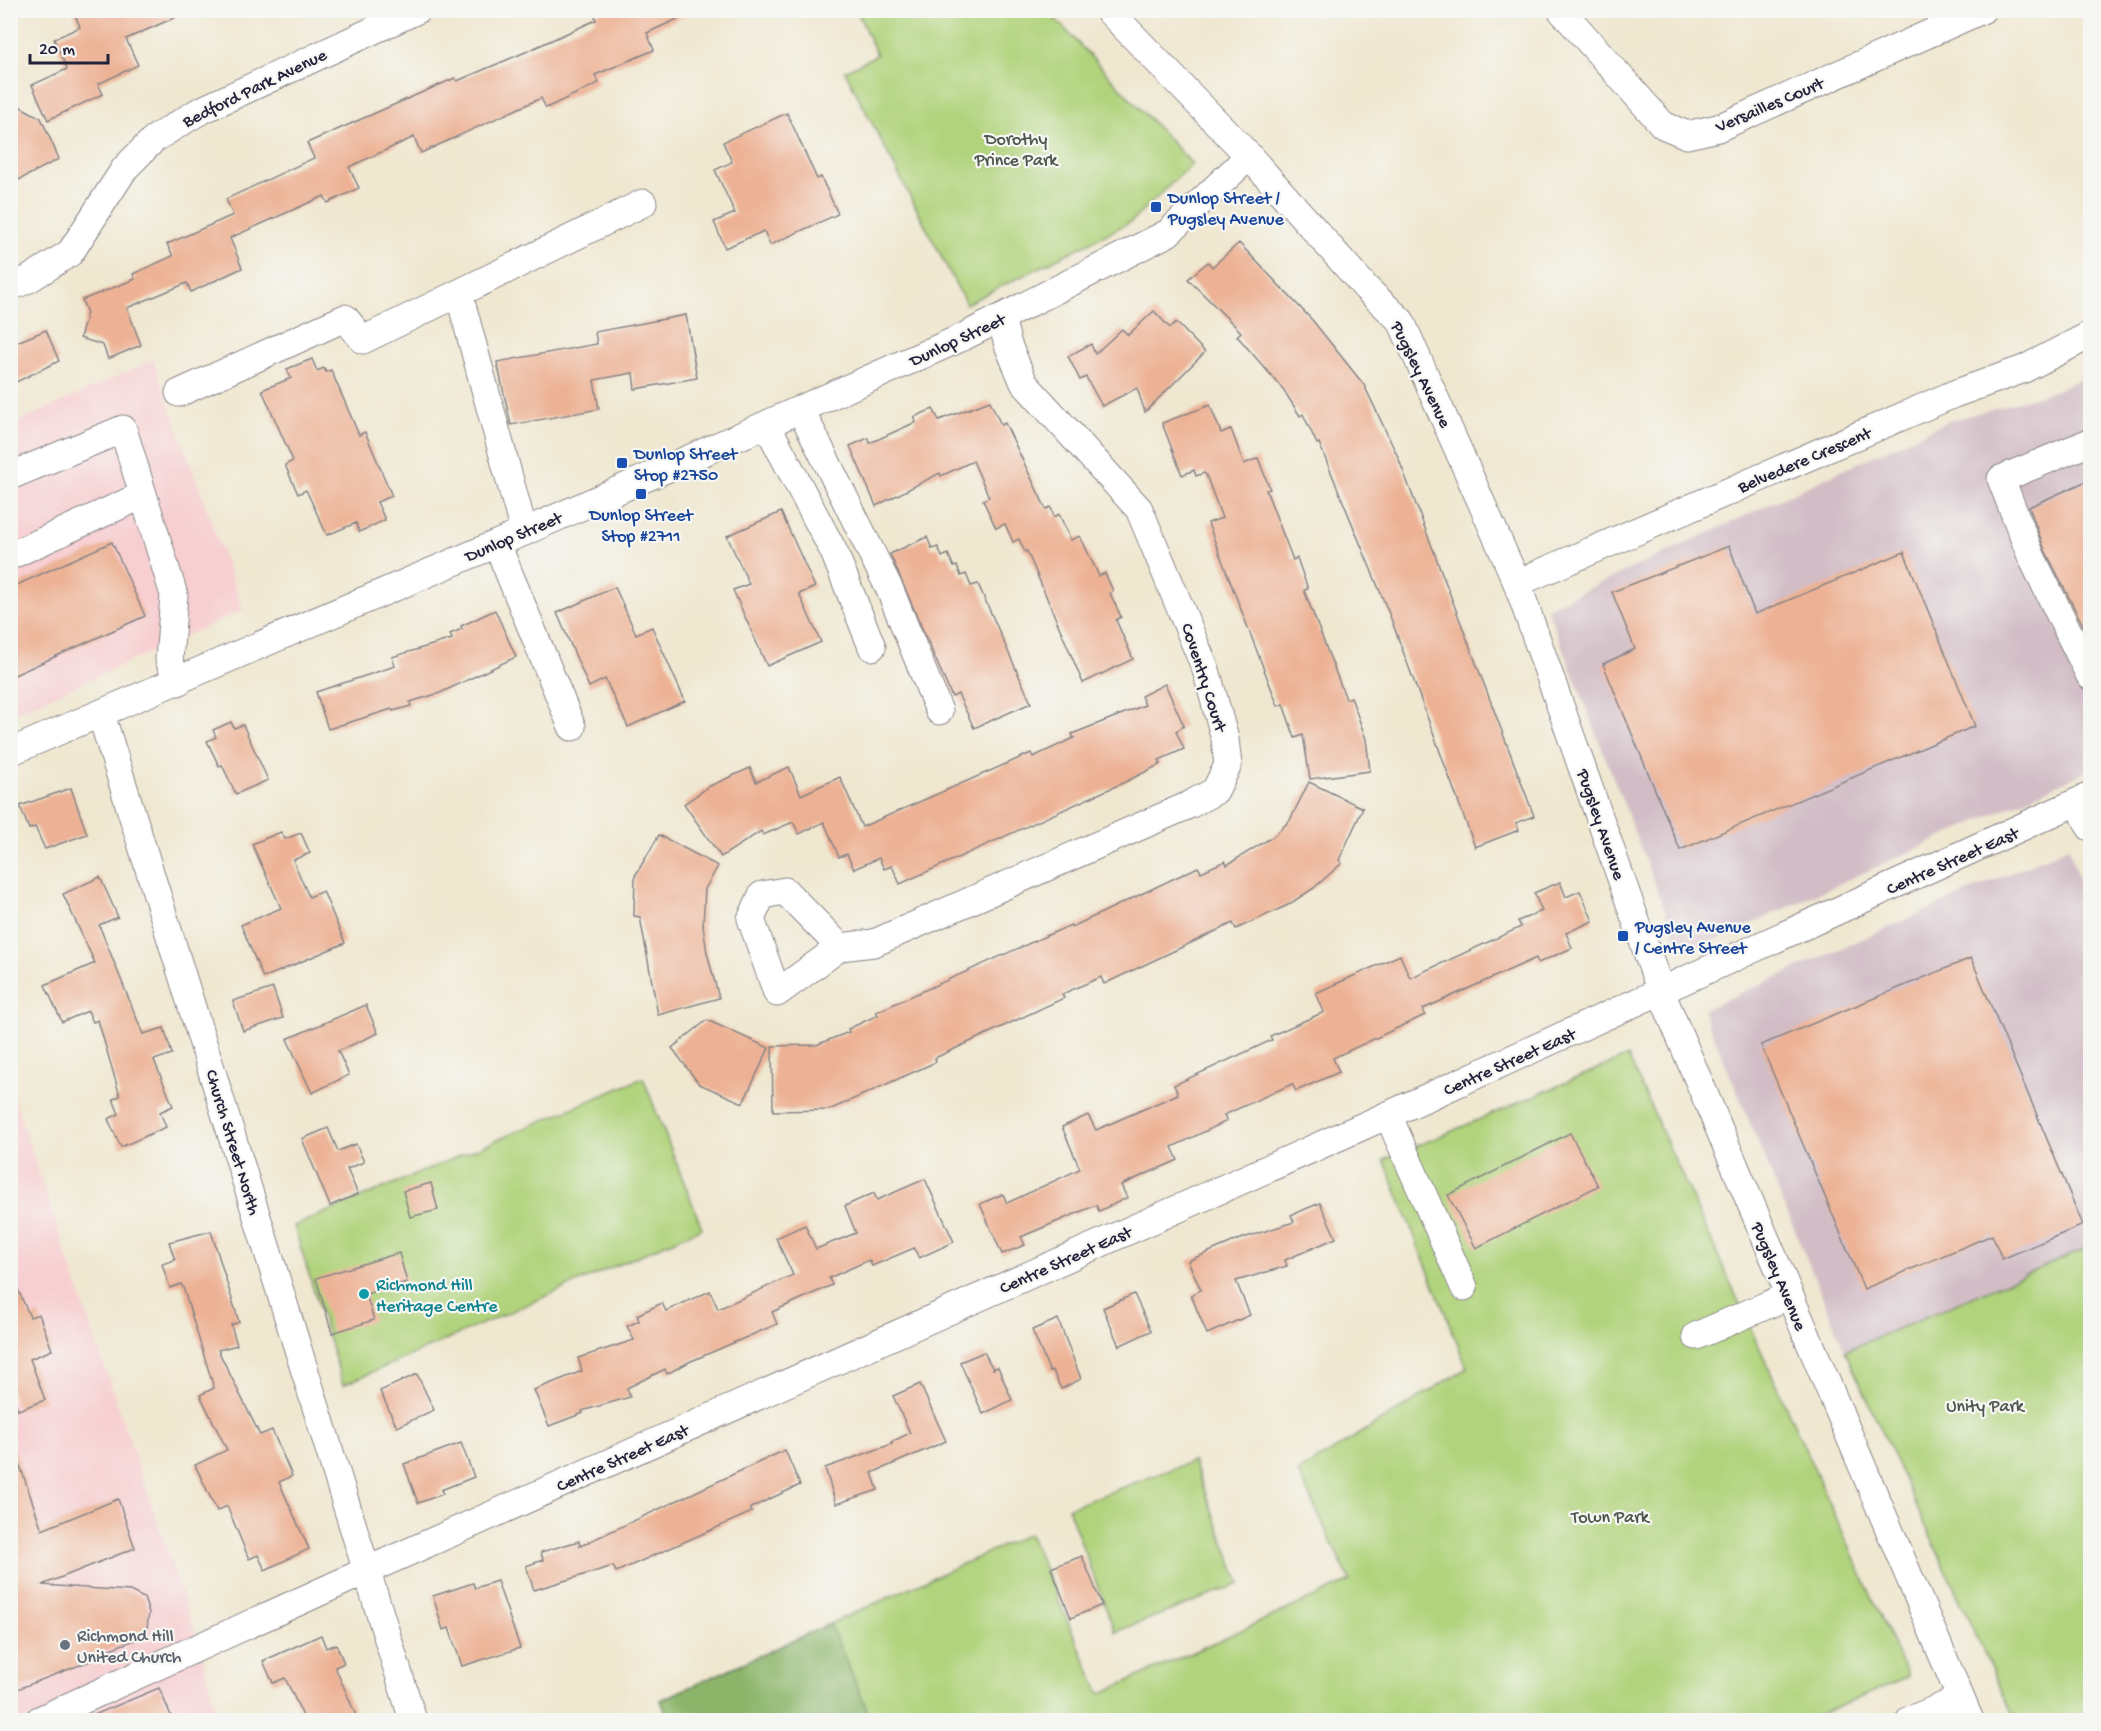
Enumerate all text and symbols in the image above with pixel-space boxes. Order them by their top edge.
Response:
scale bar [30,27,108,65]
text: 20 m [39,40,75,61]
street label: Bedford Park Avenue [179,45,331,134]
street label: Versailles Court [1712,73,1829,139]
park label: Dorothy Prince Park [974,130,1059,172]
place label: Dunlop Street / Pugsley Avenue [1167,189,1284,231]
marker: Dunlop Street / Pugsley Avenue [1149,200,1163,214]
street label: Dunlop Street [906,309,1011,373]
street label: Pugsley Avenue [1385,318,1455,432]
street label: Belvedere Crescent [1734,423,1876,499]
place label: Dunlop Street Stop #2750 [633,445,739,487]
marker: Dunlop Street Stop #2750 [615,456,629,470]
marker: Dunlop Street Stop #2711 [634,487,648,501]
place label: Dunlop Street Stop #2711 [588,506,694,548]
street label: Dunlop Street [461,508,567,569]
street label: Coventry Court [1175,621,1231,736]
street label: Pugsley Avenue [1571,766,1629,884]
street label: Centre Street East [1884,823,2024,901]
place label: Pugsley Avenue / Centre Street [1634,918,1751,960]
marker: Pugsley Avenue / Centre Street [1616,929,1630,943]
street label: Centre Street East [1441,1024,1581,1102]
street label: Church Street North [199,1067,264,1218]
street label: Pugsley Avenue [1745,1219,1810,1335]
street label: Centre Street East [997,1222,1137,1300]
place label: Richmond Hill Heritage Centre [376,1276,498,1318]
marker: Richmond Hill Heritage Centre [357,1287,371,1301]
park label: Unity Park [1946,1397,2026,1418]
street label: Centre Street East [554,1420,694,1498]
park label: Town Park [1570,1508,1651,1529]
place label: Richmond Hill United Church [77,1627,182,1669]
marker: Richmond Hill United Church [58,1638,72,1652]

